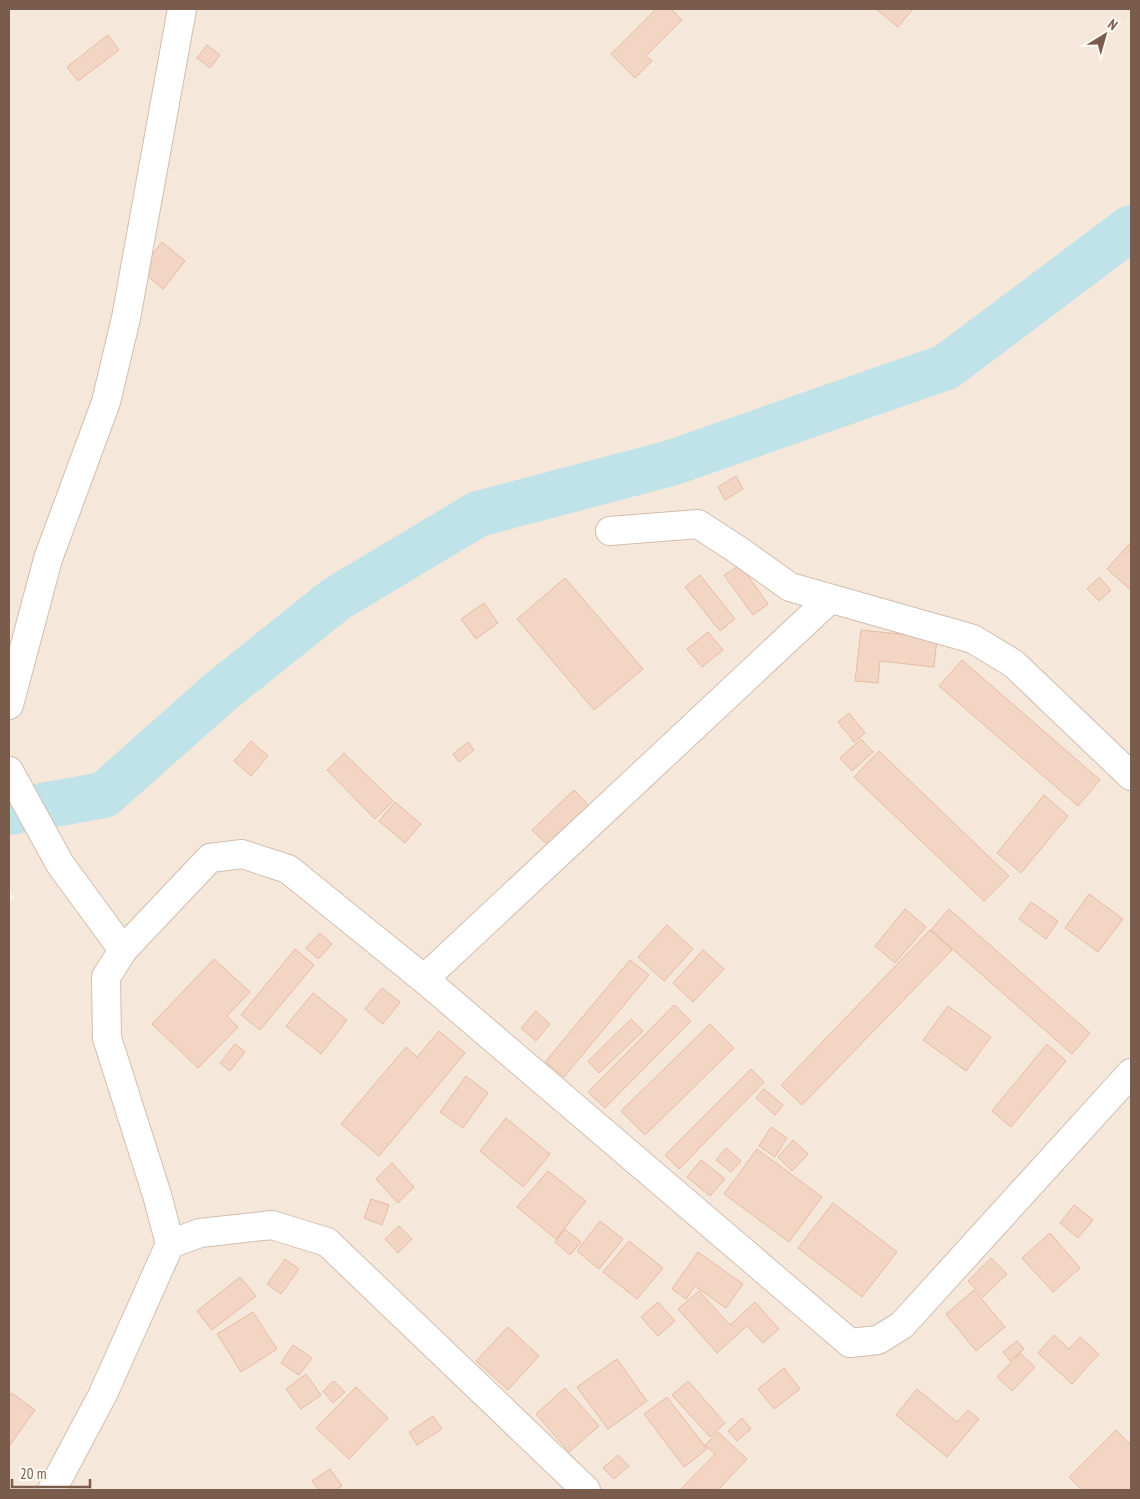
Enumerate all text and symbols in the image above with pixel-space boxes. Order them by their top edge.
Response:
north arrow [1080,10,1130,60]
text: N [1104,15,1121,34]
scale bar [12,1456,90,1488]
text: 20 m [20,1464,46,1483]

